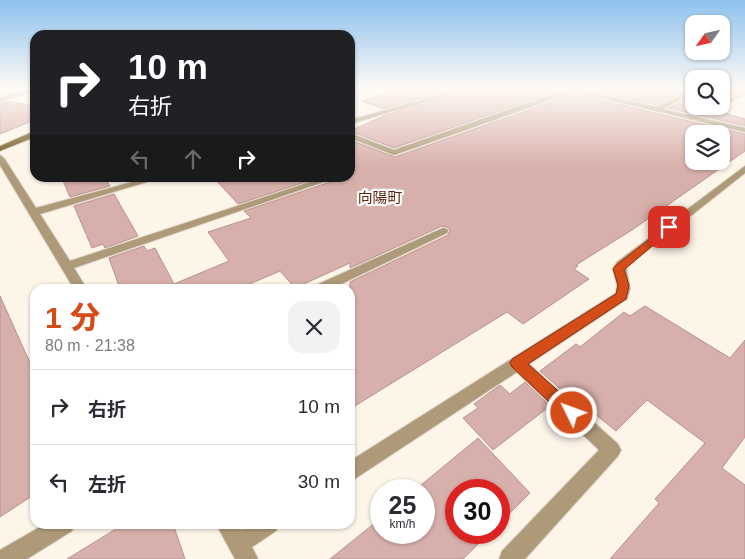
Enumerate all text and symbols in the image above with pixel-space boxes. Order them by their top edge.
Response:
north arrow [685,15,730,60]
map controls [685,15,730,170]
text: 10 m [128,47,208,86]
icon: right [45,50,110,115]
button: search [685,70,730,115]
text: 右折 [128,94,172,119]
button: layers [685,125,730,170]
icon: left [126,145,154,173]
icon: ahead [179,145,207,173]
icon: right [232,145,260,173]
district label: 向陽町 [357,189,403,206]
pin [648,206,690,248]
icon: arrive [655,213,683,241]
text: 1 分 [45,301,100,334]
button: close [288,301,340,353]
text: 80 m · 21:38 [45,337,135,354]
position arrow [545,386,597,438]
icon: right [45,393,73,421]
text: 10 m [298,396,340,417]
text: 右折 [88,399,126,420]
icon: left [45,468,73,496]
text: 30 m [298,471,340,492]
text: 左折 [88,474,126,495]
speed limit sign: 30 [445,479,510,544]
text: 25 [389,491,416,519]
text: km/h [389,517,416,531]

